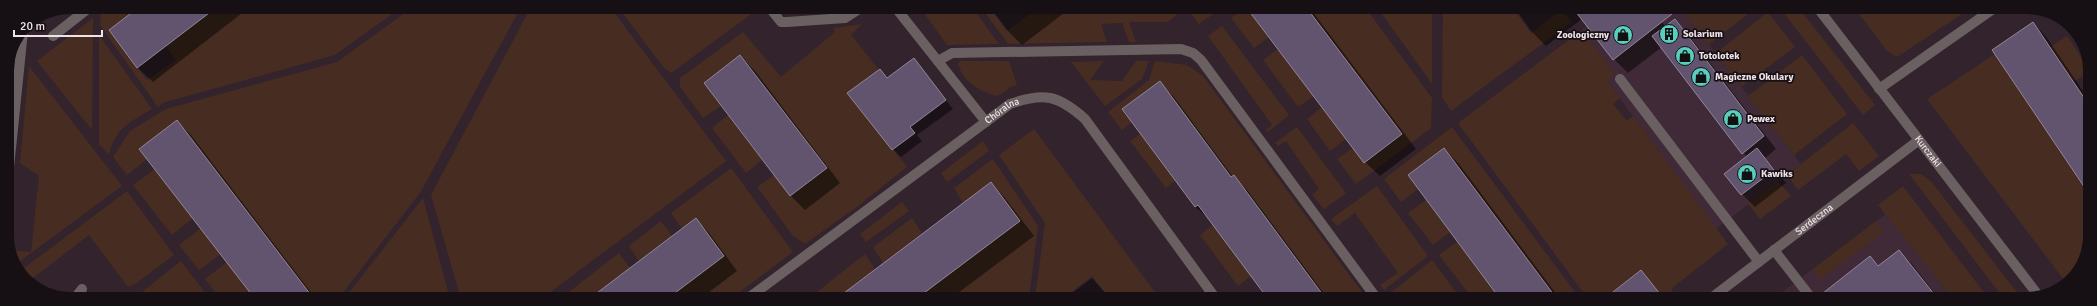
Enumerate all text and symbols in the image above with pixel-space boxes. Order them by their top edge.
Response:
scale bar [14,12,102,38]
text: 20 m [20,19,45,34]
building icon: Solarium [1658,23,1680,45]
shop icon: Zoologiczny [1612,24,1634,46]
place label: Solarium [1683,28,1723,40]
place label: Zoologiczny [1557,29,1609,41]
shop icon: Totolotek [1674,45,1696,67]
place label: Totolotek [1699,50,1740,62]
shop icon: Magiczne Okulary [1690,66,1712,88]
place label: Magiczne Okulary [1715,71,1793,83]
street label: Chóralna [982,95,1021,127]
shop icon: Pewex [1722,108,1744,130]
place label: Pewex [1747,113,1775,125]
street label: Kurczaki [1912,133,1944,170]
shop icon: Kawiks [1736,163,1758,185]
place label: Kawiks [1761,168,1793,180]
street label: Serdeczna [1793,202,1835,238]

